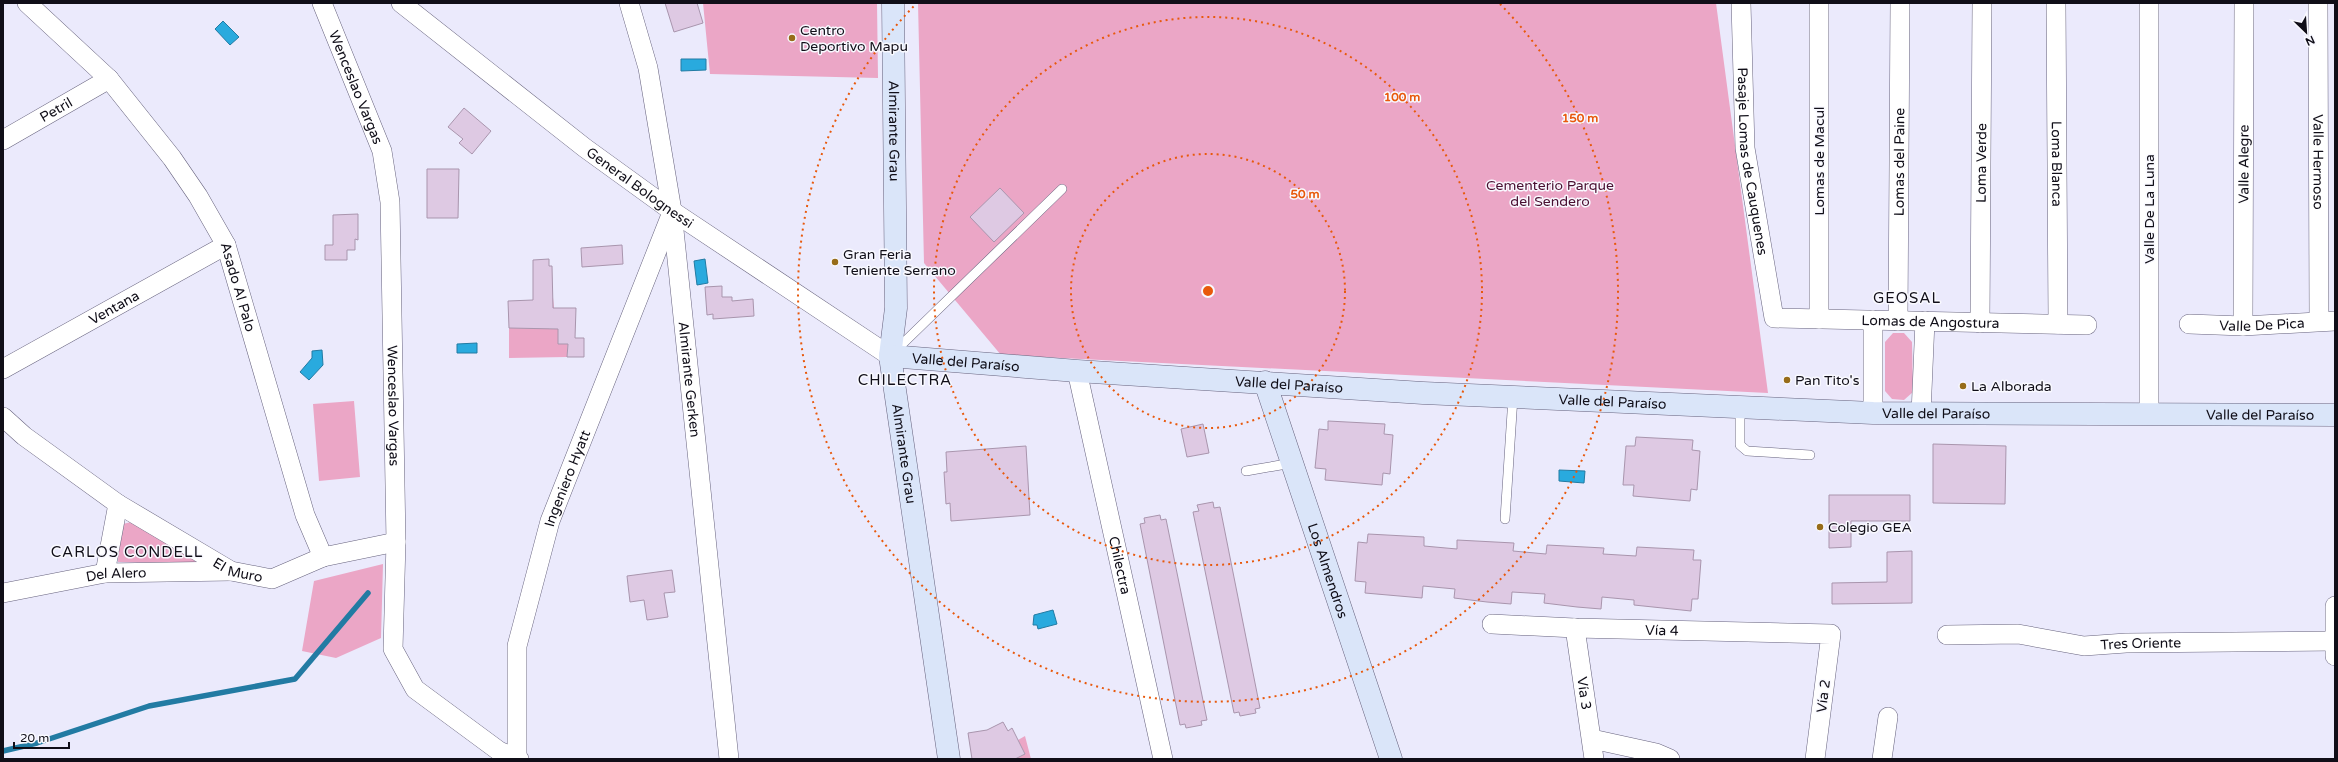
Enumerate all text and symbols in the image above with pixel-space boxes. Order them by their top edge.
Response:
north arrow [2286,12,2326,52]
place label: Centro Deportivo Mapu [800,22,908,55]
street label: Wenceslao Vargas [325,28,386,147]
marker: Centro Deportivo Mapu [787,33,797,43]
text: N [2303,33,2317,48]
street label: Pasaje Lomas de Cauquenes [1734,67,1771,257]
street label: Almirante Grau [885,80,903,182]
text: 100 m [1384,90,1420,104]
street label: Petril [37,94,75,126]
street label: Lomas de Macul [1811,107,1828,215]
street label: Lomas del Paine [1891,108,1908,216]
text: 150 m [1562,111,1598,125]
street label: Valle Hermoso [2309,114,2327,210]
street label: Loma Blanca [2048,121,2065,207]
street label: Loma Verde [1973,123,1990,203]
street label: Valle Alegre [2235,124,2253,204]
street label: General Bolognessi [583,144,697,232]
street label: Valle De La Luna [2141,154,2158,264]
park label: Cementerio Parque del Sendero [1486,177,1614,210]
text: 50 m [1290,187,1320,201]
street label: Asado Al Palo [217,240,259,334]
place label: Gran Feria Teniente Serrano [843,246,956,279]
marker: Gran Feria Teniente Serrano [830,257,840,267]
centre of rings [1201,284,1215,298]
street label: Ventana [86,287,142,328]
district label: GEOSAL [1873,289,1941,307]
street label: Lomas de Angostura [1861,312,2000,332]
street label: Valle De Pica [2219,315,2305,335]
street label: Almirante Gerken [675,321,704,438]
street label: Wenceslao Vargas [384,345,403,467]
street label: Valle del Paraíso [911,350,1020,375]
district label: CHILECTRA [858,371,952,389]
place label: Pan Tito's [1795,372,1860,389]
street label: Valle del Paraíso [1234,373,1343,397]
marker: Pan Tito's [1782,375,1792,385]
place label: La Alborada [1971,378,2052,395]
marker: La Alborada [1958,381,1968,391]
street label: Valle del Paraíso [1558,391,1667,413]
street label: Almirante Grau [888,402,920,505]
street label: Valle del Paraíso [1882,405,1990,423]
street label: Valle del Paraíso [2206,406,2314,424]
street label: Ingeniero Hyatt [541,427,594,529]
place label: Colegio GEA [1828,519,1912,536]
street label: Los Almendros [1304,521,1352,621]
marker: Colegio GEA [1815,522,1825,532]
street label: Chilectra [1105,535,1134,596]
district label: CARLOS CONDELL [51,543,203,561]
street label: El Muro [210,554,264,586]
street label: Del Alero [84,564,147,586]
street label: Vía 4 [1645,622,1679,639]
street label: Tres Oriente [2100,634,2181,654]
street label: Vía 3 [1573,676,1595,711]
street label: Vía 2 [1813,678,1834,714]
scale bar [14,724,69,750]
text: 20 m [20,731,49,745]

